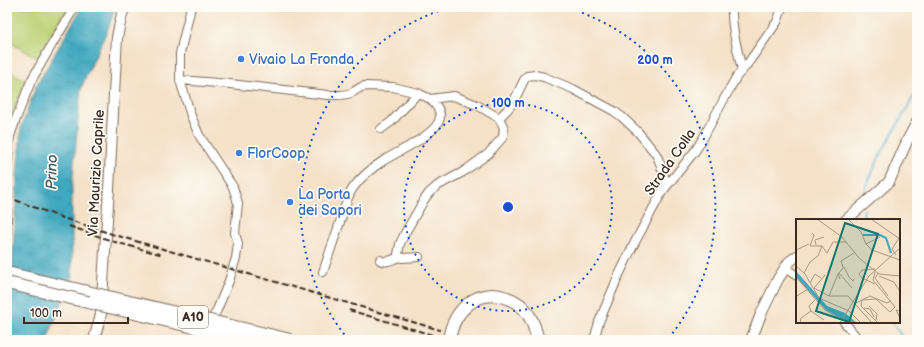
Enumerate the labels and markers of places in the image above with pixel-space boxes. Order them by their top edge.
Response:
place label: Vivaio La Fronda [249,51,354,68]
marker: Vivaio La Fronda [236,54,246,64]
place label: FlorCoop [247,145,305,162]
marker: FlorCoop [234,148,244,158]
place label: La Porta dei Sapori [298,186,362,219]
marker: La Porta dei Sapori [285,197,295,207]
centre of rings [501,200,515,214]

